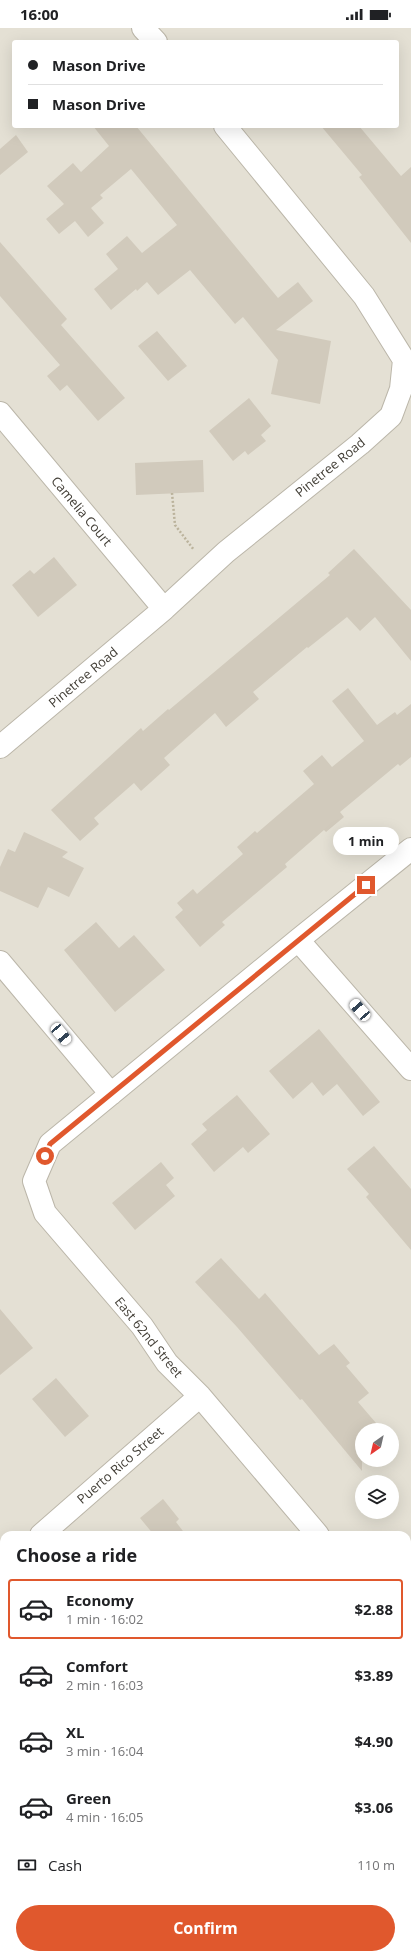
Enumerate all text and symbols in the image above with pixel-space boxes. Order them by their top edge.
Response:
text: 16:00 [20,4,59,24]
text: Mason Drive [52,55,146,75]
text: Mason Drive [52,94,146,114]
street label: Pinetree Road [291,433,369,501]
street label: Camelia Court [48,472,117,550]
street label: Pinetree Road [45,643,121,711]
callout: 1 min [333,827,399,855]
text: 1 min [348,832,384,850]
route end [357,876,375,894]
car [348,997,372,1023]
car [49,1021,73,1047]
route start [36,1147,54,1165]
street label: East 62nd Street [111,1293,187,1381]
street label: Puerto Rico Street [73,1422,167,1508]
north arrow [355,1423,399,1467]
map controls [355,1423,399,1519]
button: layers [355,1475,399,1519]
text: Choose a ride [16,1543,137,1567]
text: Economy [66,1590,134,1610]
icon: car [18,1591,54,1627]
text: $2.88 [354,1599,393,1619]
text: 1 min · 16:02 [66,1610,143,1628]
text: Comfort [66,1656,128,1676]
icon: car [18,1657,54,1693]
text: $3.89 [354,1665,393,1685]
text: 2 min · 16:03 [66,1676,143,1694]
text: XL [66,1722,84,1742]
icon: car [18,1723,54,1759]
text: $4.90 [354,1731,393,1751]
text: 3 min · 16:04 [66,1742,143,1760]
text: Green [66,1788,111,1808]
icon: car [18,1789,54,1825]
text: $3.06 [354,1797,393,1817]
text: 4 min · 16:05 [66,1808,143,1826]
icon: cash [16,1854,38,1876]
text: Cash [48,1855,82,1875]
text: 110 m [357,1856,395,1874]
button: Confirm [16,1905,395,1951]

